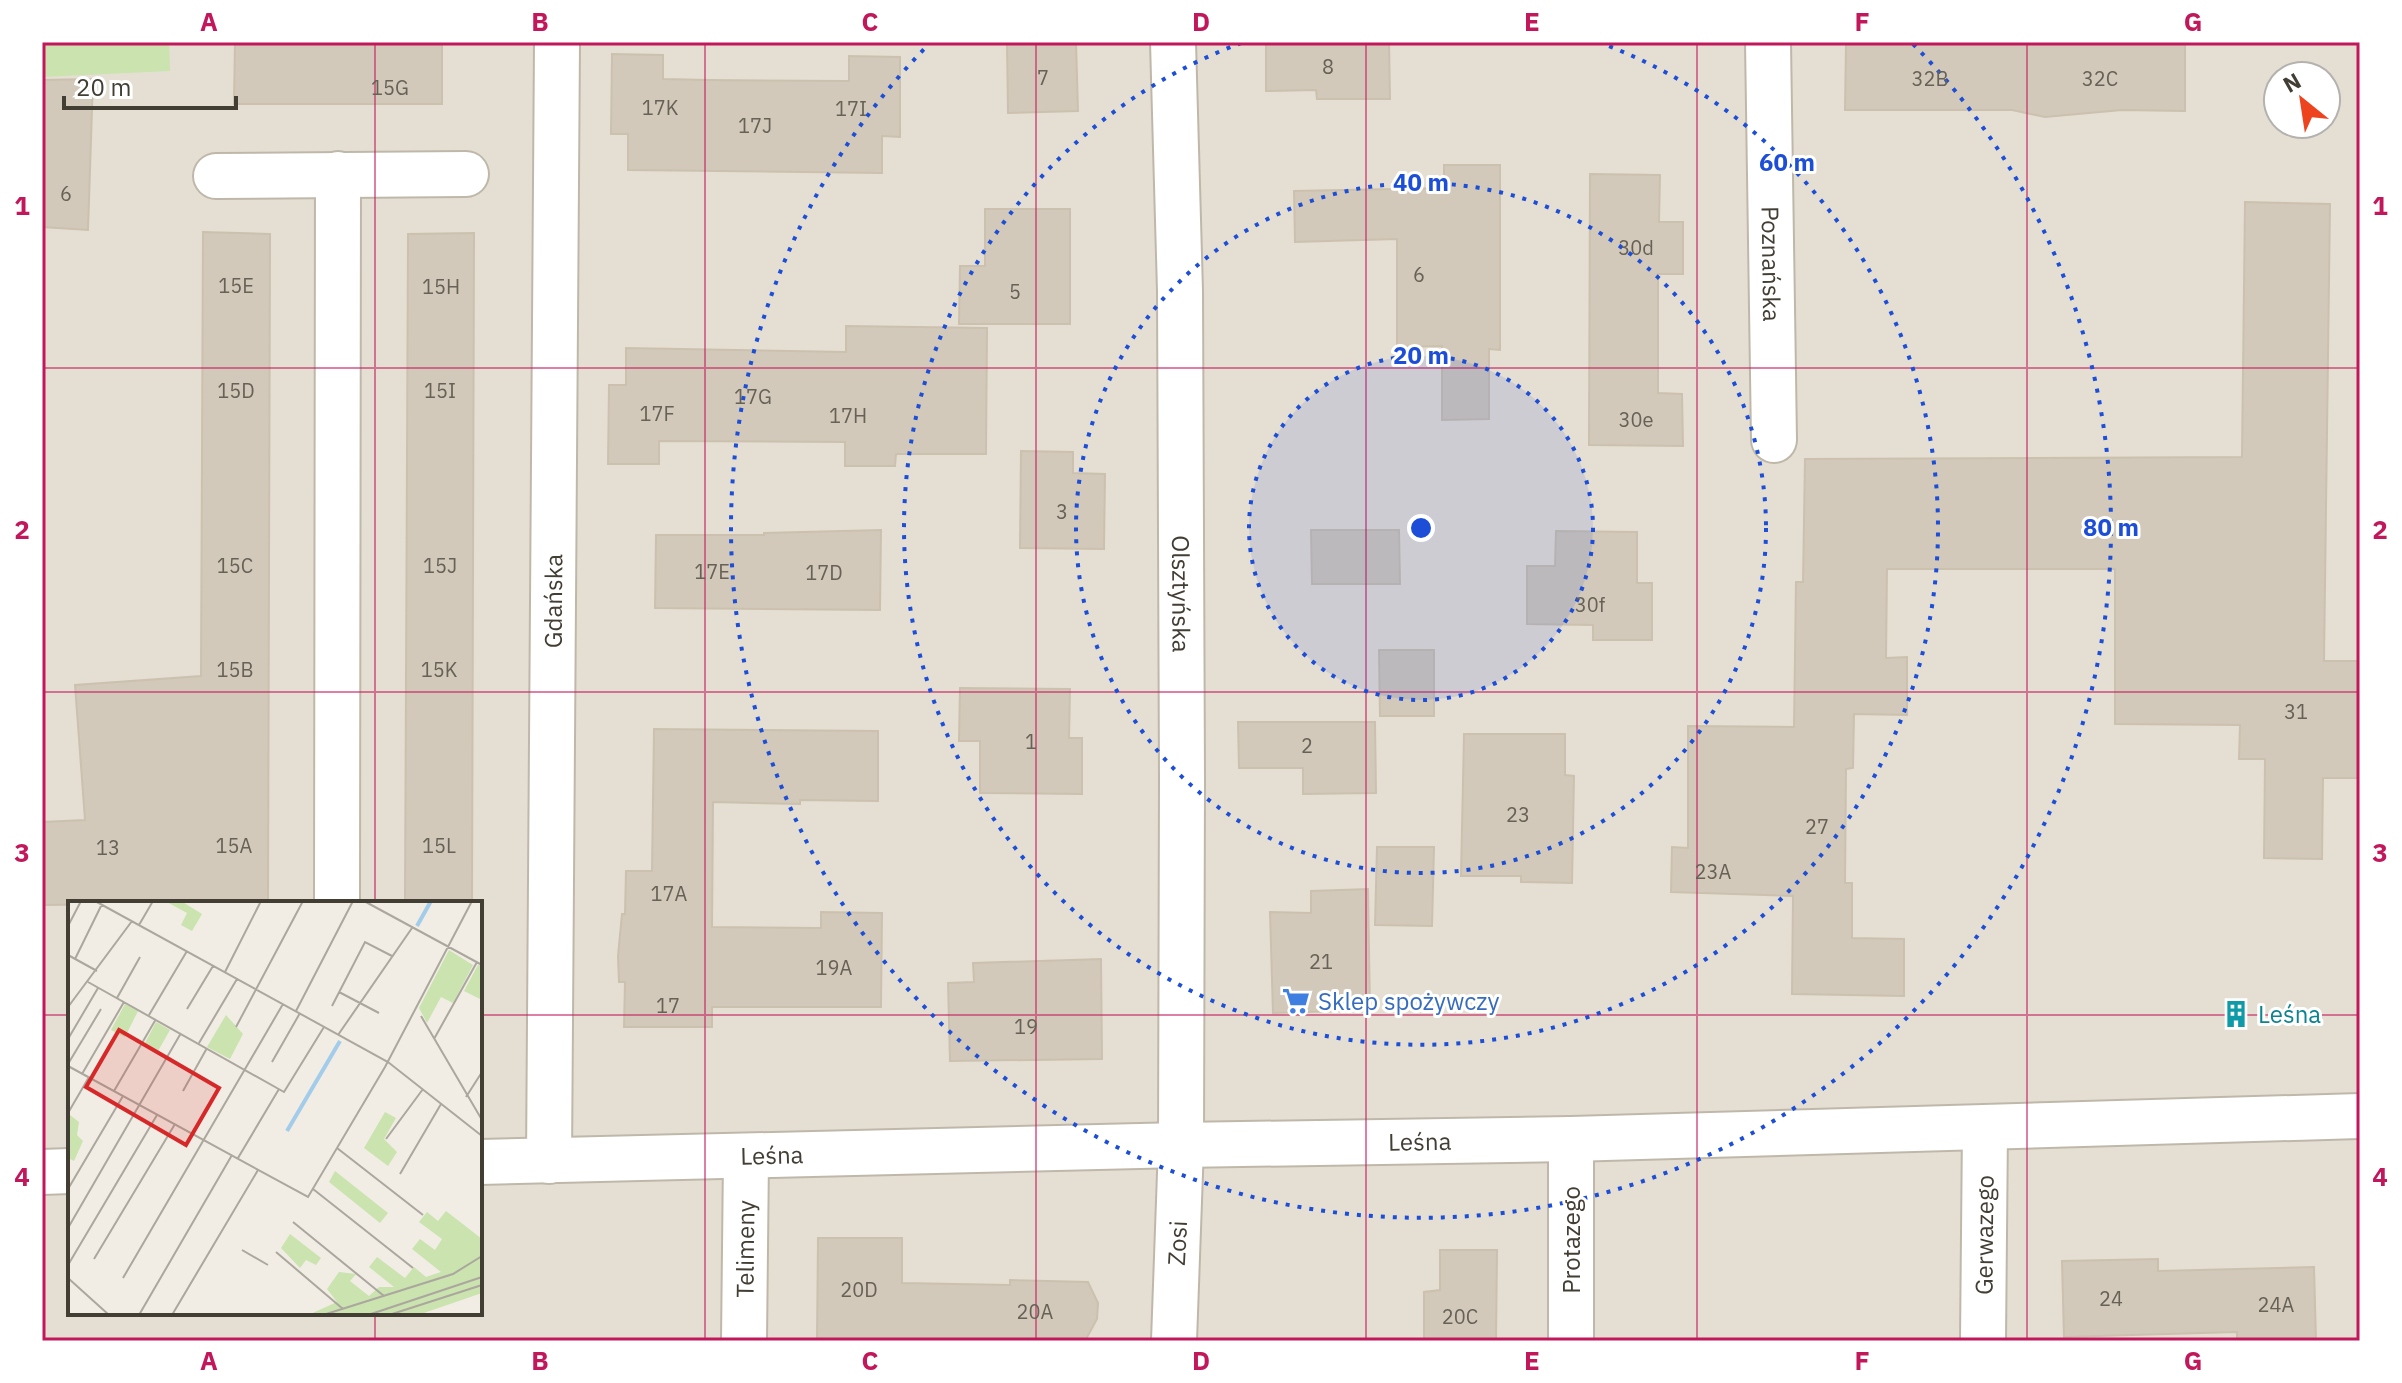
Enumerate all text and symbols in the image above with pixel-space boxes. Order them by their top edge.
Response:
text: A [200,4,218,38]
text: B [531,4,549,38]
text: C [862,4,879,38]
text: D [1192,4,1210,38]
text: E [1524,4,1540,38]
text: F [1854,4,1870,38]
text: G [2184,4,2202,38]
house number: 8 [1322,53,1334,80]
scale bar [64,60,236,110]
north arrow [2262,60,2342,140]
house number: 7 [1037,64,1049,91]
house number: 32B [1911,65,1949,92]
house number: 32C [2082,65,2118,92]
text: N [2278,66,2306,99]
text: 20 m [76,71,131,103]
house number: 15G [371,74,409,101]
house number: 17K [642,94,679,121]
house number: 17I [835,95,867,122]
house number: 17J [738,112,772,139]
text: 60 m [1759,146,1815,178]
text: 40 m [1393,166,1449,198]
house number: 6 [60,180,72,207]
text: 1 [14,188,30,222]
text: 1 [2372,188,2388,222]
street label: Poznańska [1754,206,1788,322]
house number: 30d [1618,234,1654,261]
house number: 6 [1413,261,1425,288]
house number: 15E [218,272,254,299]
house number: 15H [422,273,460,300]
house number: 5 [1009,278,1021,305]
text: 20 m [1393,339,1449,371]
house number: 15D [217,377,255,404]
house number: 15I [424,377,456,404]
house number: 17G [734,383,772,410]
house number: 17F [639,400,675,427]
house number: 17H [829,402,867,429]
house number: 30e [1619,406,1654,433]
house number: 3 [1056,498,1068,525]
text: 80 m [2083,511,2139,543]
text: 2 [14,512,30,546]
text: 2 [2372,512,2388,546]
centre of rings [1407,514,1435,542]
street label: Olsztyńska [1165,535,1197,653]
house number: 15C [217,552,253,579]
house number: 15J [423,552,457,579]
street label: Gdańska [537,554,569,648]
house number: 17E [694,558,730,585]
house number: 17D [805,559,843,586]
house number: 30f [1575,591,1606,618]
house number: 15B [216,656,254,683]
house number: 15K [421,656,458,683]
house number: 31 [2284,698,2308,725]
house number: 1 [1025,728,1037,755]
house number: 2 [1301,732,1313,759]
house number: 23 [1506,801,1530,828]
house number: 27 [1805,813,1829,840]
house number: 15A [216,832,253,859]
house number: 15L [422,832,456,859]
house number: 13 [96,834,120,861]
text: 3 [14,835,30,869]
text: 3 [2372,835,2388,869]
house number: 23A [1695,858,1732,885]
house number: 17A [651,880,688,907]
inset map [68,901,482,1315]
house number: 21 [1309,948,1333,975]
house number: 19A [816,954,853,981]
place label: Sklep spożywczy [1318,985,1499,1017]
supermarket icon: Sklep spożywczy [1281,986,1311,1016]
house number: 17 [656,992,680,1019]
place label: Leśna [2258,998,2321,1030]
building icon: Leśna [2221,999,2251,1029]
house number: 19 [1014,1013,1038,1040]
street label: Leśna [1388,1125,1452,1158]
street label: Leśna [740,1138,804,1172]
text: 4 [14,1159,30,1193]
text: 4 [2372,1159,2388,1193]
street label: Gerwazego [1967,1175,2001,1295]
street label: Protazego [1555,1186,1587,1294]
street label: Telimeny [728,1200,762,1298]
street label: Zosi [1160,1220,1194,1266]
house number: 20D [840,1276,878,1303]
house number: 24 [2099,1285,2123,1312]
house number: 24A [2258,1291,2295,1318]
house number: 20A [1017,1298,1054,1325]
house number: 20C [1442,1303,1478,1330]
text: A [200,1343,218,1377]
text: B [531,1343,549,1377]
text: C [862,1343,879,1377]
text: D [1192,1343,1210,1377]
text: E [1524,1343,1540,1377]
text: F [1854,1343,1870,1377]
text: G [2184,1343,2202,1377]

